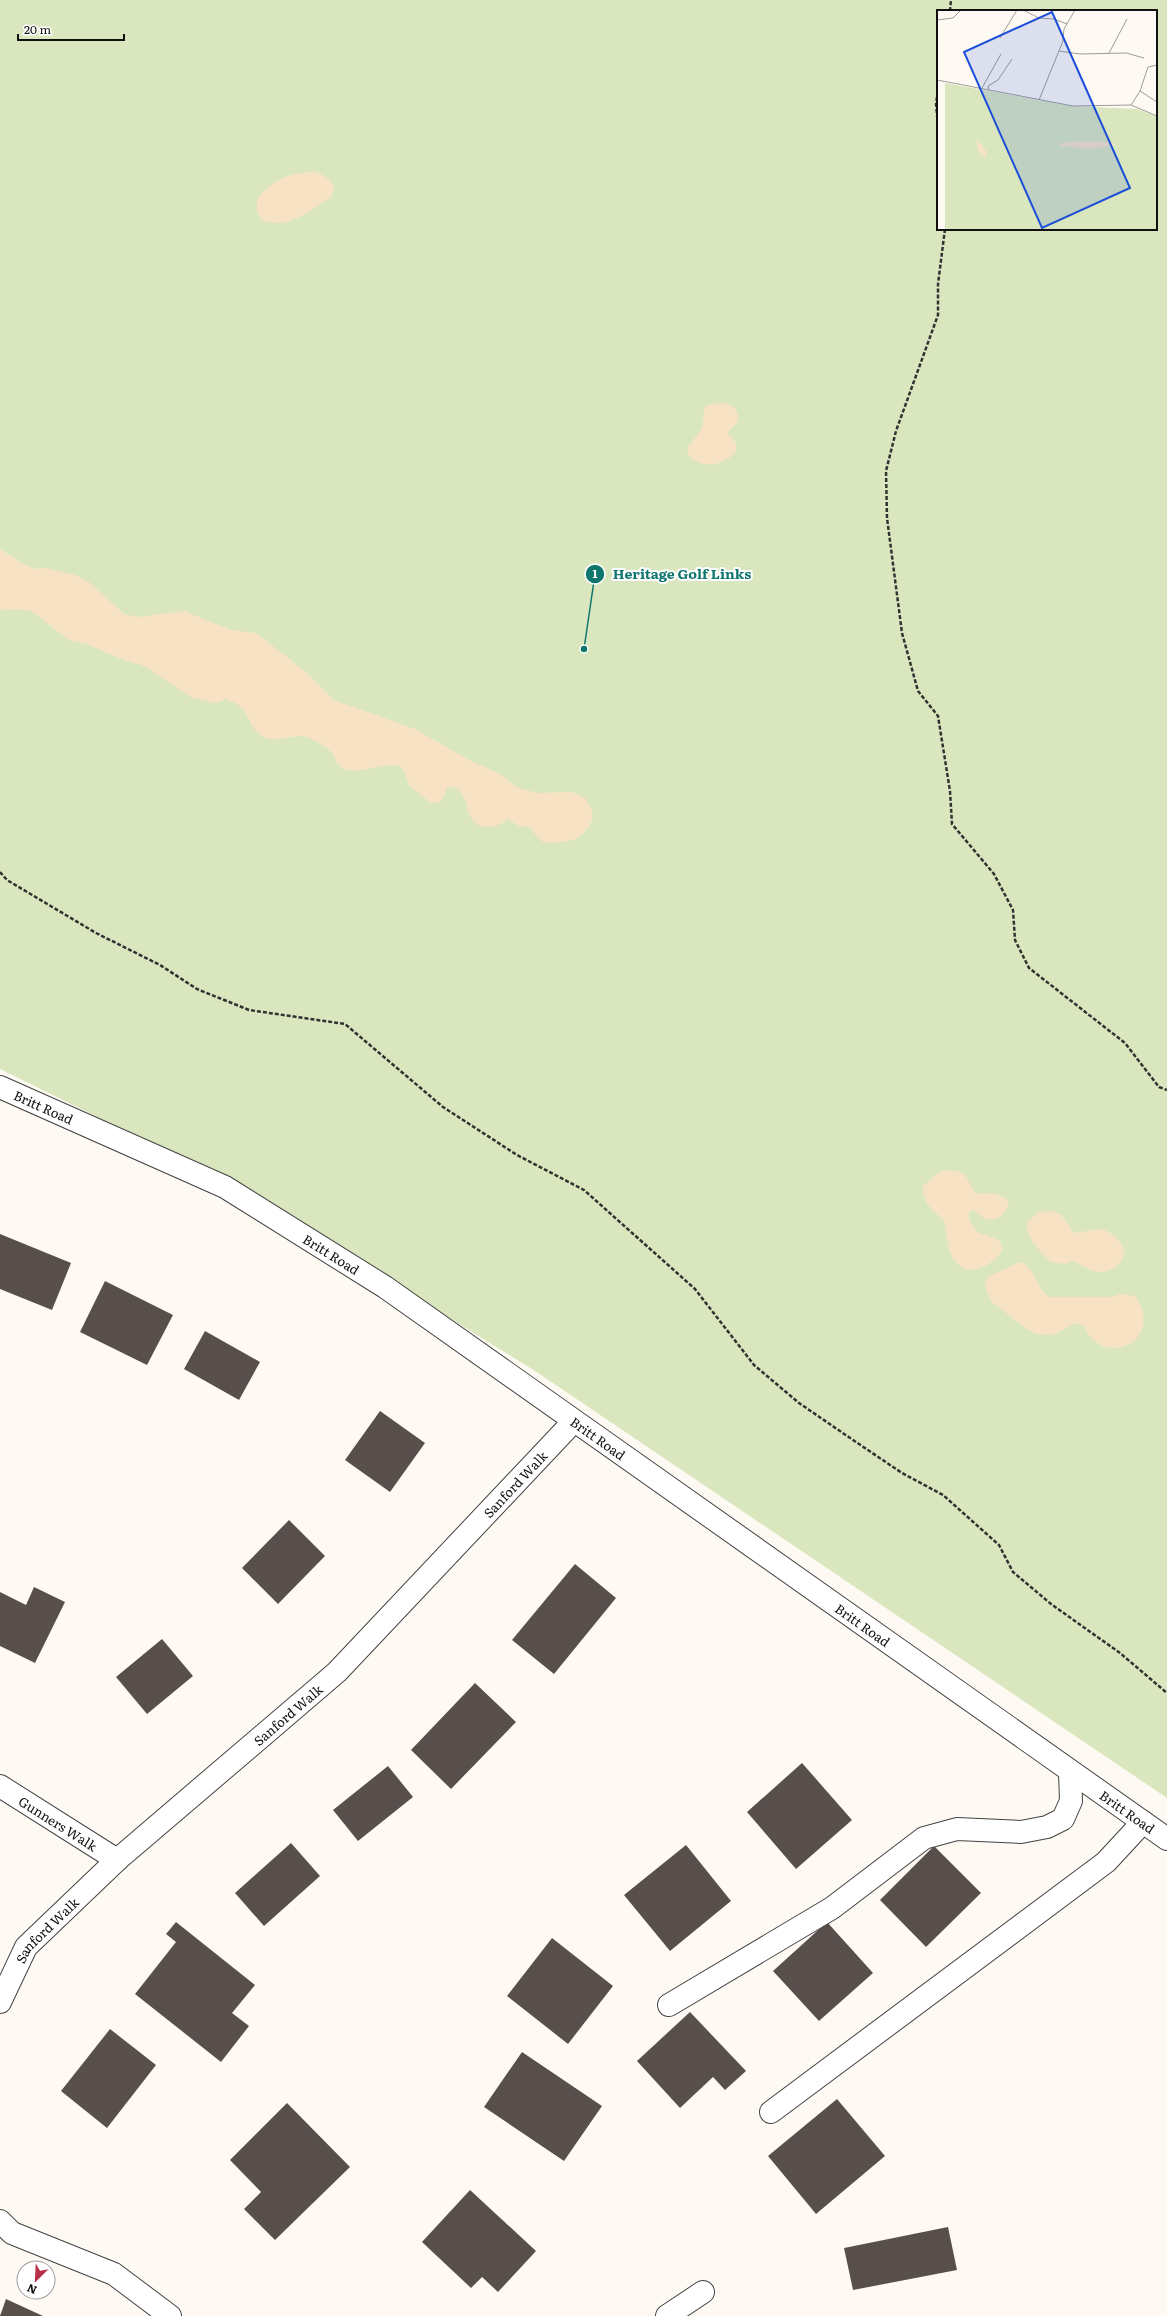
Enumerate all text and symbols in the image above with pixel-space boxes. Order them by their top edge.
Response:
inset map [937,10,1157,230]
scale bar [18,16,124,42]
text: 20 m [24,20,51,38]
callout: Heritage Golf Links [585,561,760,587]
text: Heritage Golf Links [613,563,751,583]
text: 1 [593,564,598,582]
street label: Britt Road [11,1085,77,1128]
street label: Britt Road [300,1229,364,1279]
street label: Britt Road [567,1412,630,1464]
street label: Sanford Walk [478,1445,552,1521]
street label: Britt Road [832,1598,894,1650]
street label: Sanford Walk [249,1679,327,1749]
street label: Britt Road [1096,1785,1159,1837]
street label: Gunners Walk [15,1791,102,1855]
street label: Sanford Walk [10,1892,83,1966]
north arrow [16,2260,56,2300]
text: N [24,2281,39,2299]

